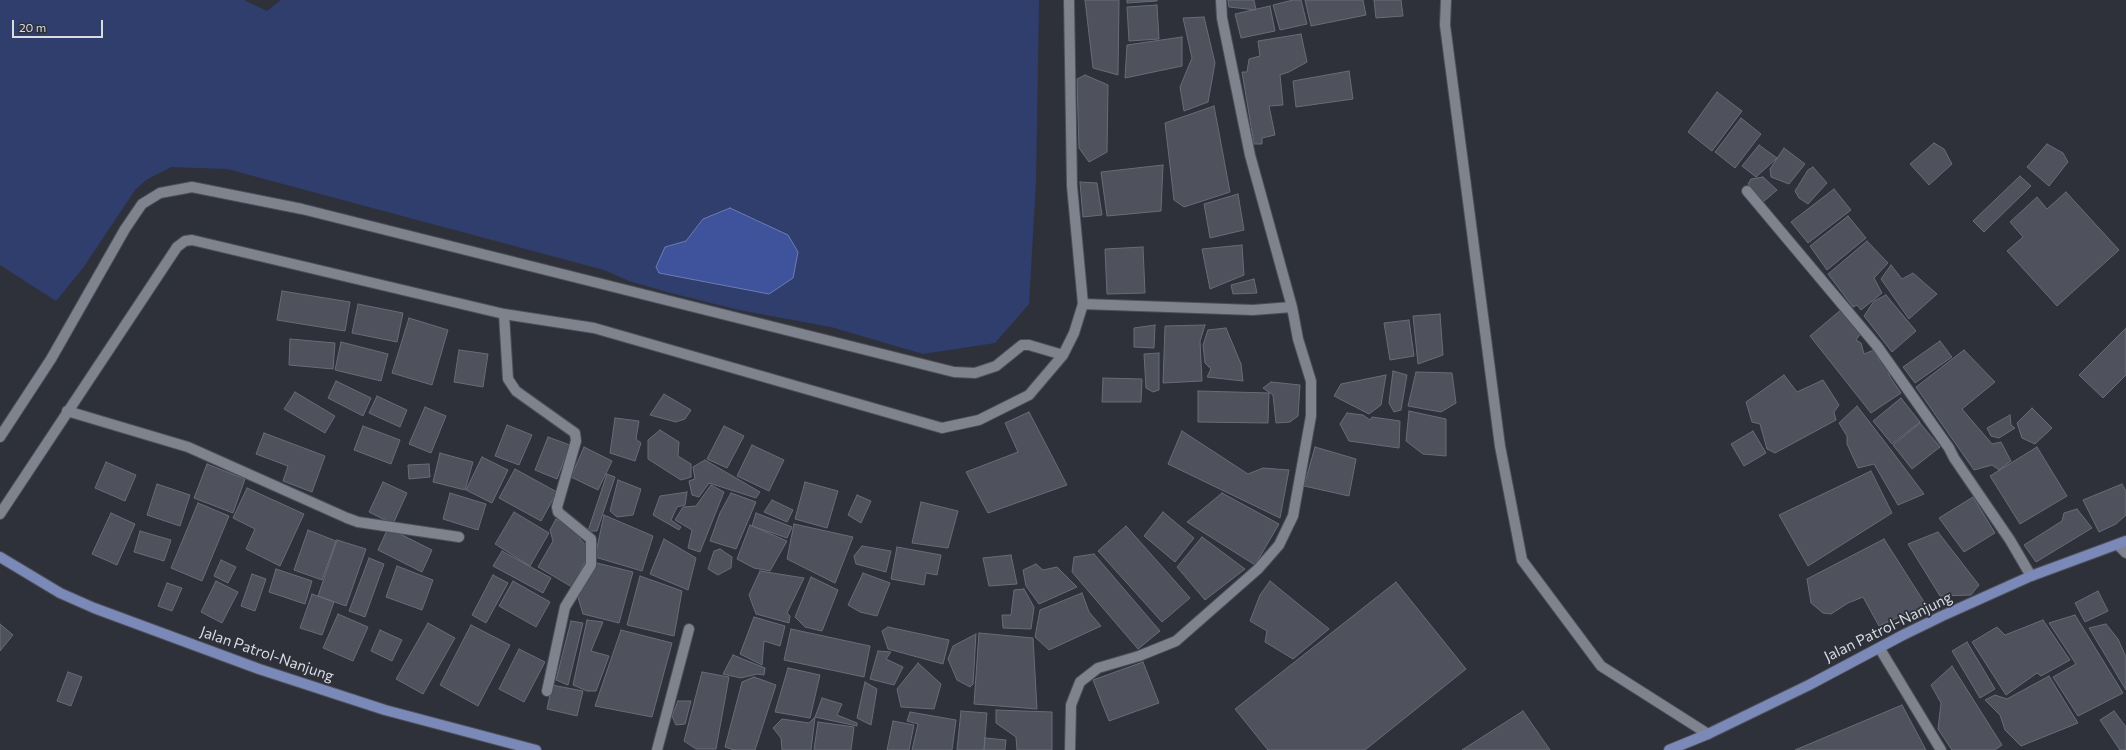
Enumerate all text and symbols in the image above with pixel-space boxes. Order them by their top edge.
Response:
scale bar [14,12,105,38]
text: 20 m [19,20,46,34]
street label: Jalan Patrol-Nanjung [1821,588,1955,666]
street label: Jalan Patrol-Nanjung [198,623,336,685]

